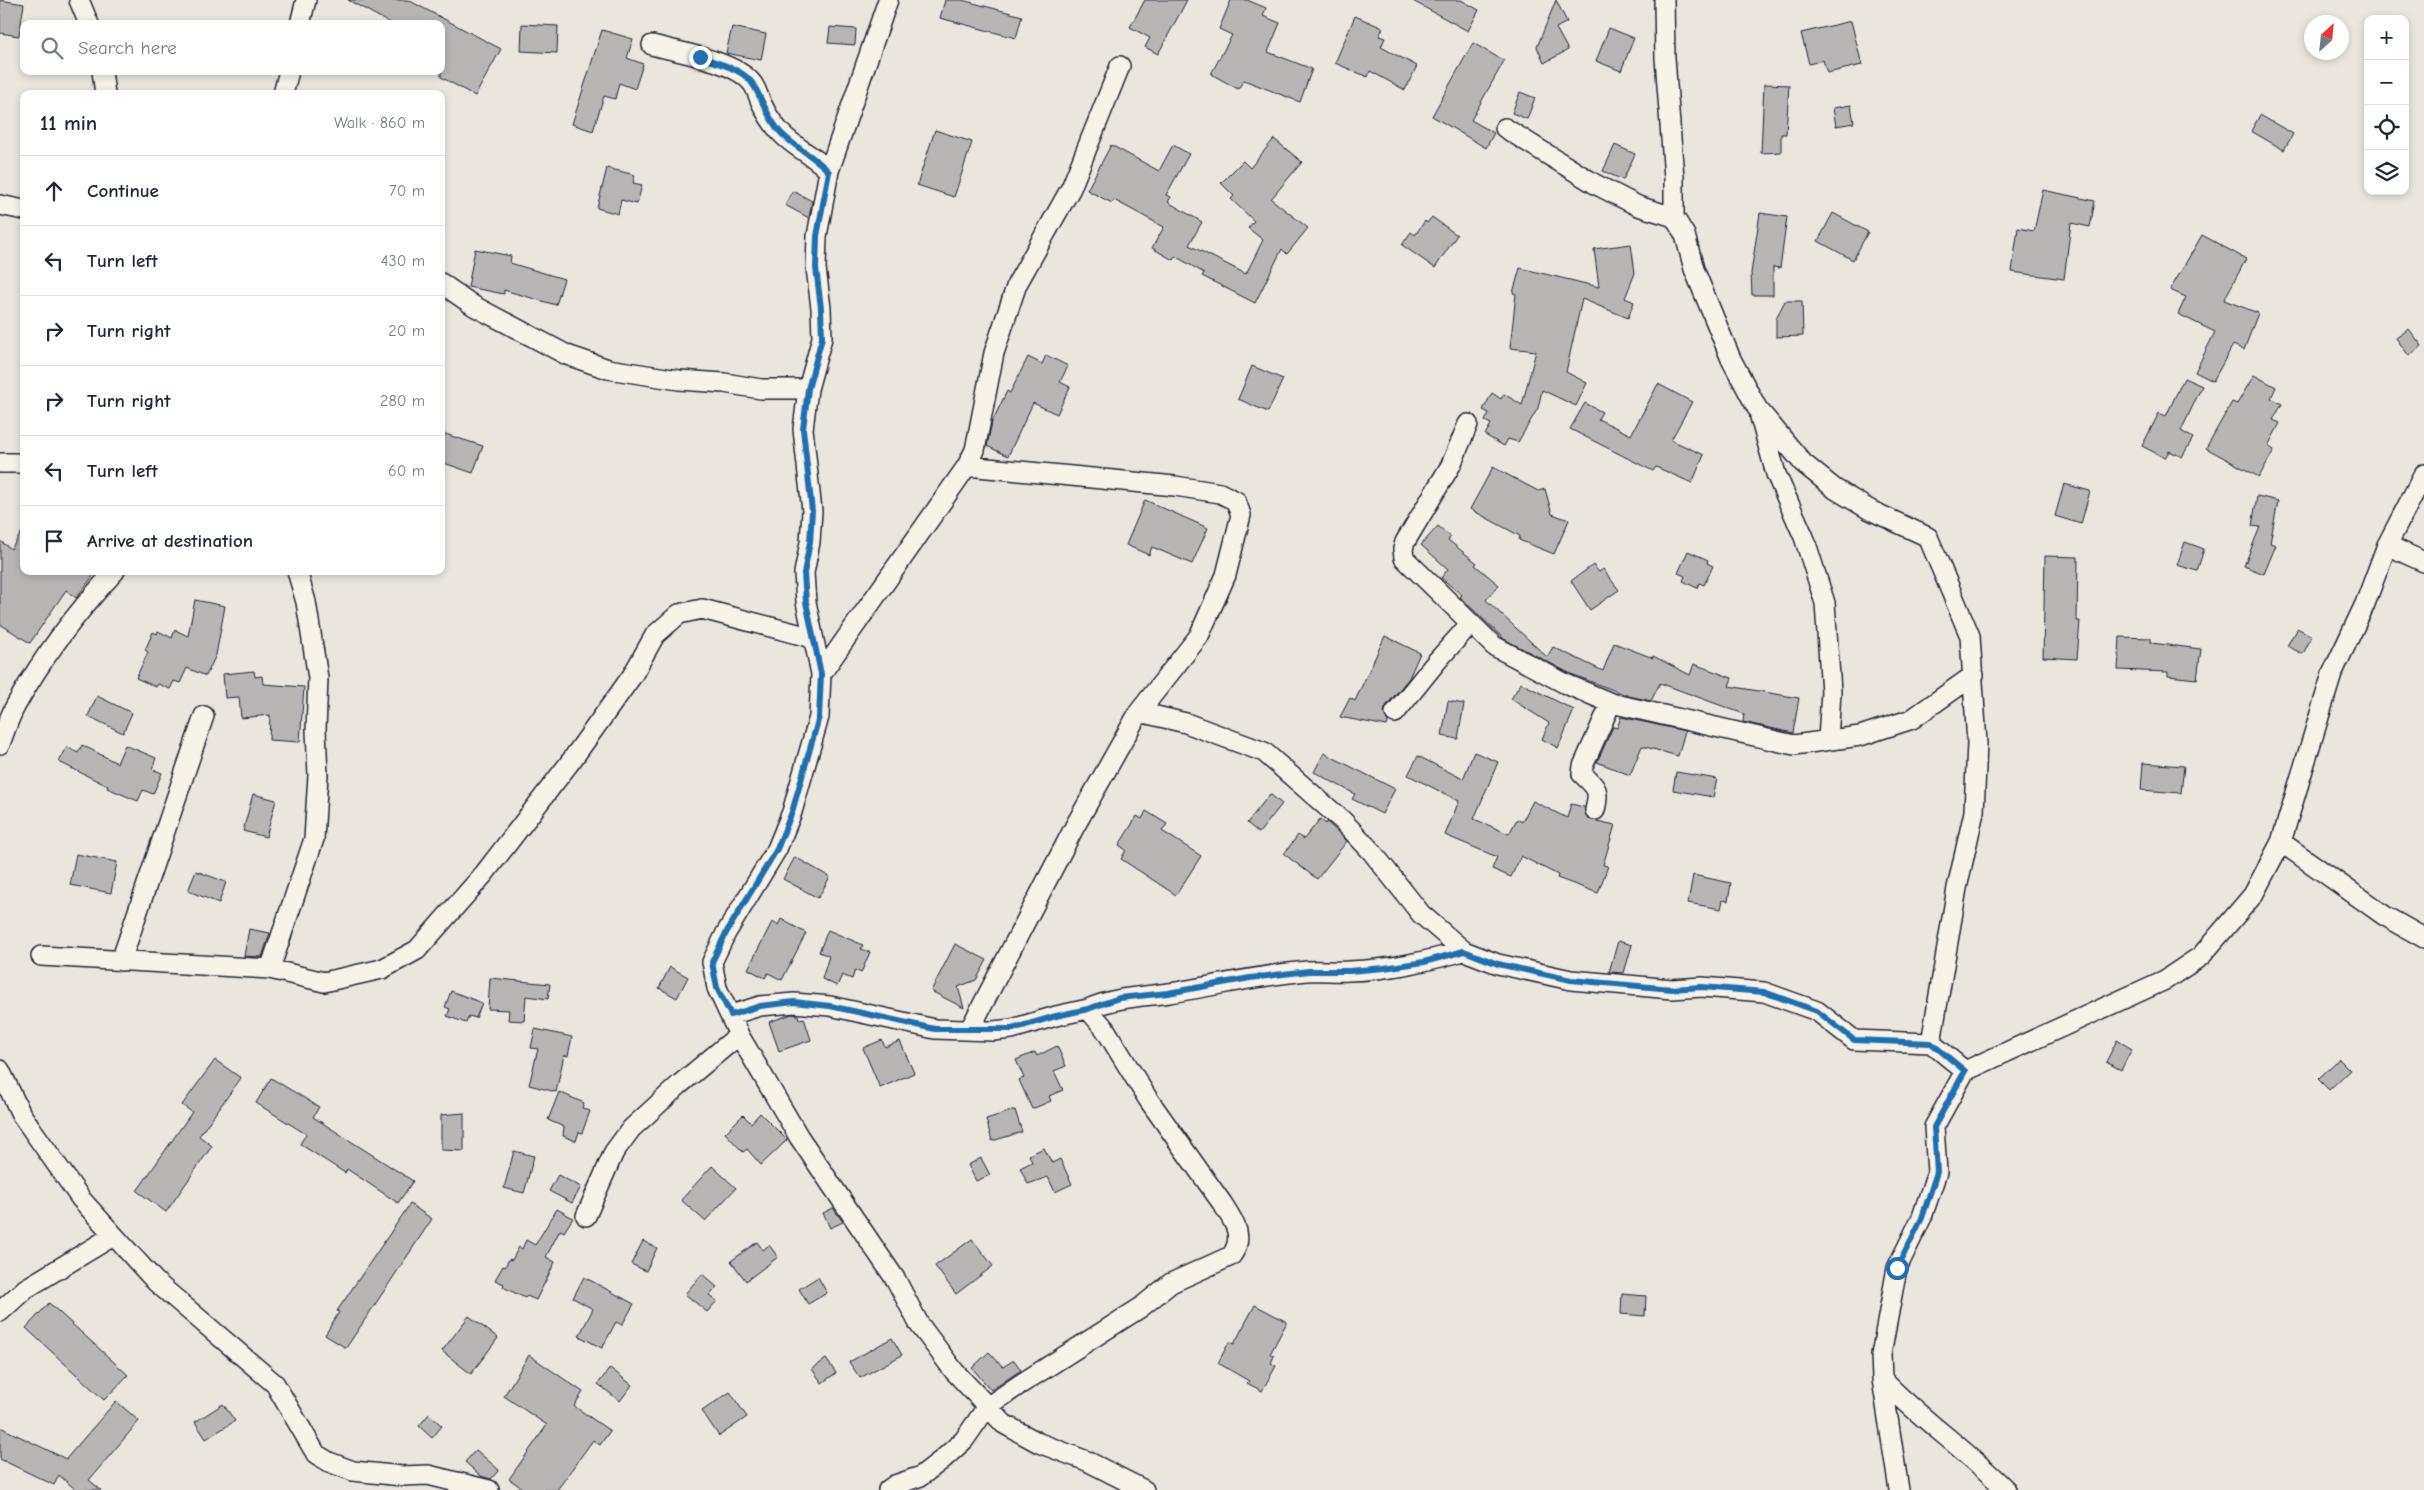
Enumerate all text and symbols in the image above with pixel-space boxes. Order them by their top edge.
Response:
north arrow [2304,15,2349,60]
map controls [2364,15,2409,195]
button: + [2364,15,2409,60]
search box [20,20,445,75]
icon: search [38,34,66,62]
text: Search here [78,37,177,59]
route end [689,46,712,69]
button: − [2364,60,2409,105]
button: locate [2364,105,2409,150]
text: 11 min [40,111,97,135]
text: Walk · 860 m [334,114,425,132]
button: layers [2364,150,2409,195]
icon: ahead [40,177,68,205]
text: Continue [87,180,159,202]
text: 70 m [389,182,425,200]
icon: left [40,247,68,275]
text: Turn left [87,250,158,272]
text: 430 m [381,252,425,270]
icon: right [40,317,68,345]
text: Turn right [87,320,171,342]
text: 20 m [388,322,425,340]
icon: right [40,387,68,415]
text: Turn right [87,390,171,412]
text: 280 m [380,392,425,410]
icon: left [40,457,68,485]
text: Turn left [87,460,158,482]
text: 60 m [388,462,425,480]
icon: arrive [40,527,68,555]
text: Arrive at destination [87,530,253,552]
route start [1886,1257,1909,1280]

